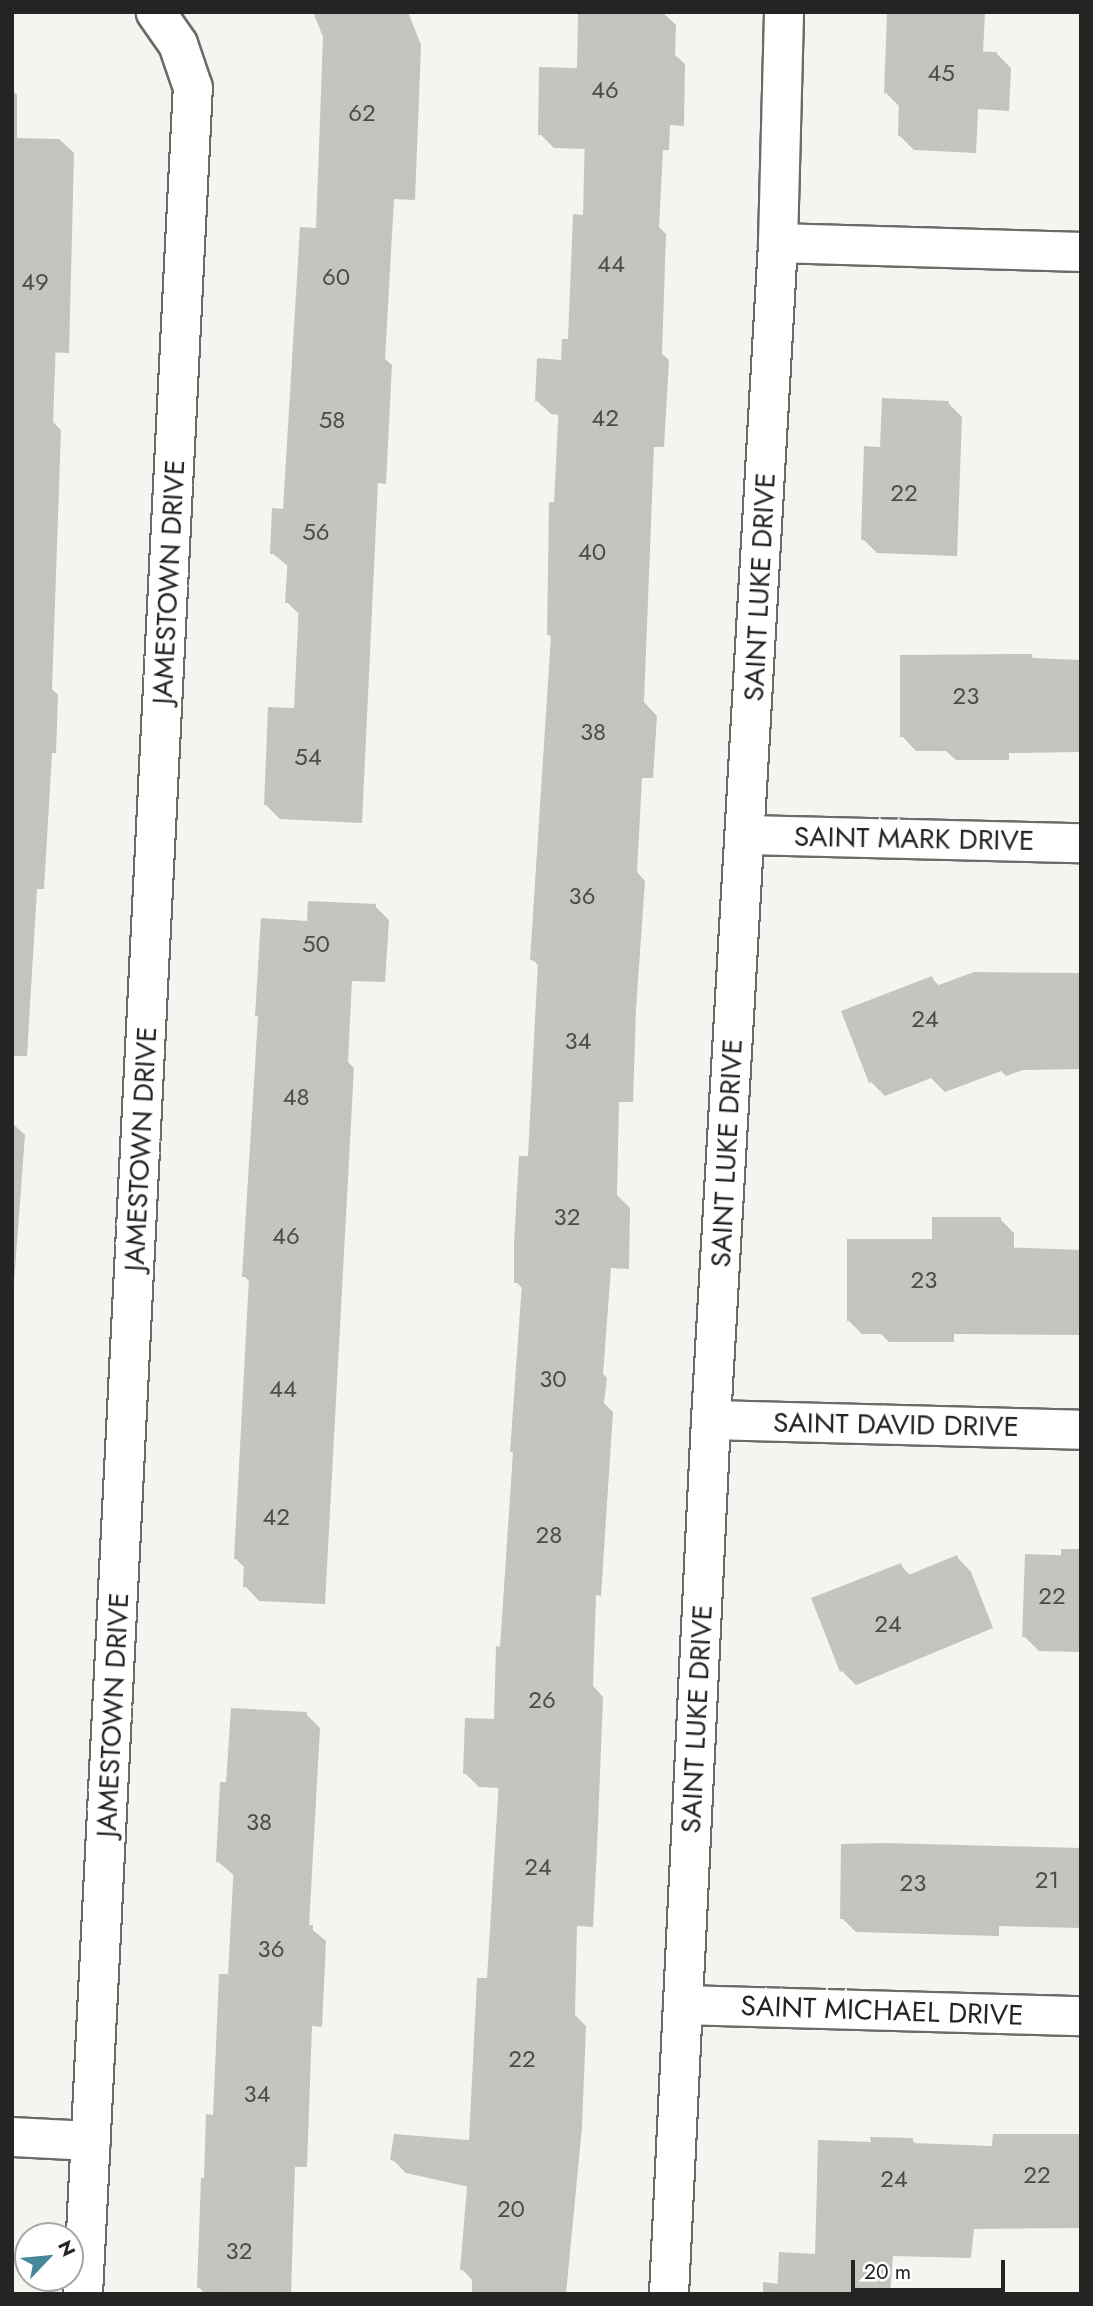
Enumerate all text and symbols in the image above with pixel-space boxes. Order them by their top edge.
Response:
house number: 45 [927,59,955,87]
house number: 46 [591,76,619,104]
house number: 62 [348,99,376,127]
house number: 44 [597,250,625,278]
house number: 60 [322,263,350,291]
house number: 49 [21,268,49,296]
house number: 42 [591,404,619,432]
house number: 58 [319,406,345,434]
street label: JAMESTOWN DRIVE [146,459,192,705]
street label: SAINT LUKE DRIVE [737,472,783,702]
house number: 22 [890,479,918,507]
house number: 56 [302,518,330,546]
house number: 40 [578,538,606,566]
house number: 23 [953,682,979,710]
house number: 38 [580,718,606,746]
house number: 54 [294,743,322,771]
street label: SAINT MARK DRIVE [794,820,1034,858]
house number: 36 [569,882,595,910]
house number: 50 [302,930,330,958]
house number: 24 [911,1005,939,1033]
street label: JAMESTOWN DRIVE [118,1026,164,1272]
house number: 34 [564,1027,592,1055]
street label: SAINT LUKE DRIVE [704,1038,750,1268]
house number: 48 [282,1083,310,1111]
house number: 32 [554,1203,580,1231]
house number: 46 [272,1222,300,1250]
house number: 23 [911,1266,937,1294]
house number: 30 [539,1365,567,1393]
house number: 44 [269,1375,297,1403]
street label: SAINT DAVID DRIVE [773,1406,1019,1444]
house number: 42 [262,1503,290,1531]
house number: 28 [536,1521,562,1549]
house number: 22 [1038,1582,1066,1610]
street label: JAMESTOWN DRIVE [90,1592,136,1838]
street label: SAINT LUKE DRIVE [674,1604,720,1834]
house number: 24 [874,1610,902,1638]
house number: 26 [528,1686,556,1714]
house number: 38 [246,1808,272,1836]
house number: 24 [524,1853,552,1881]
house number: 21 [1035,1866,1059,1894]
house number: 23 [900,1869,926,1897]
house number: 36 [258,1935,284,1963]
street label: SAINT MICHAEL DRIVE [740,1989,1024,2033]
house number: 22 [508,2045,536,2073]
house number: 34 [243,2080,271,2108]
house number: 22 [1023,2161,1051,2189]
house number: 24 [880,2165,908,2193]
house number: 20 [497,2195,525,2223]
north arrow [14,2222,84,2292]
text: N [51,2236,82,2261]
house number: 32 [226,2237,252,2265]
scale bar [855,2246,1009,2290]
text: 20 m [864,2257,911,2287]

